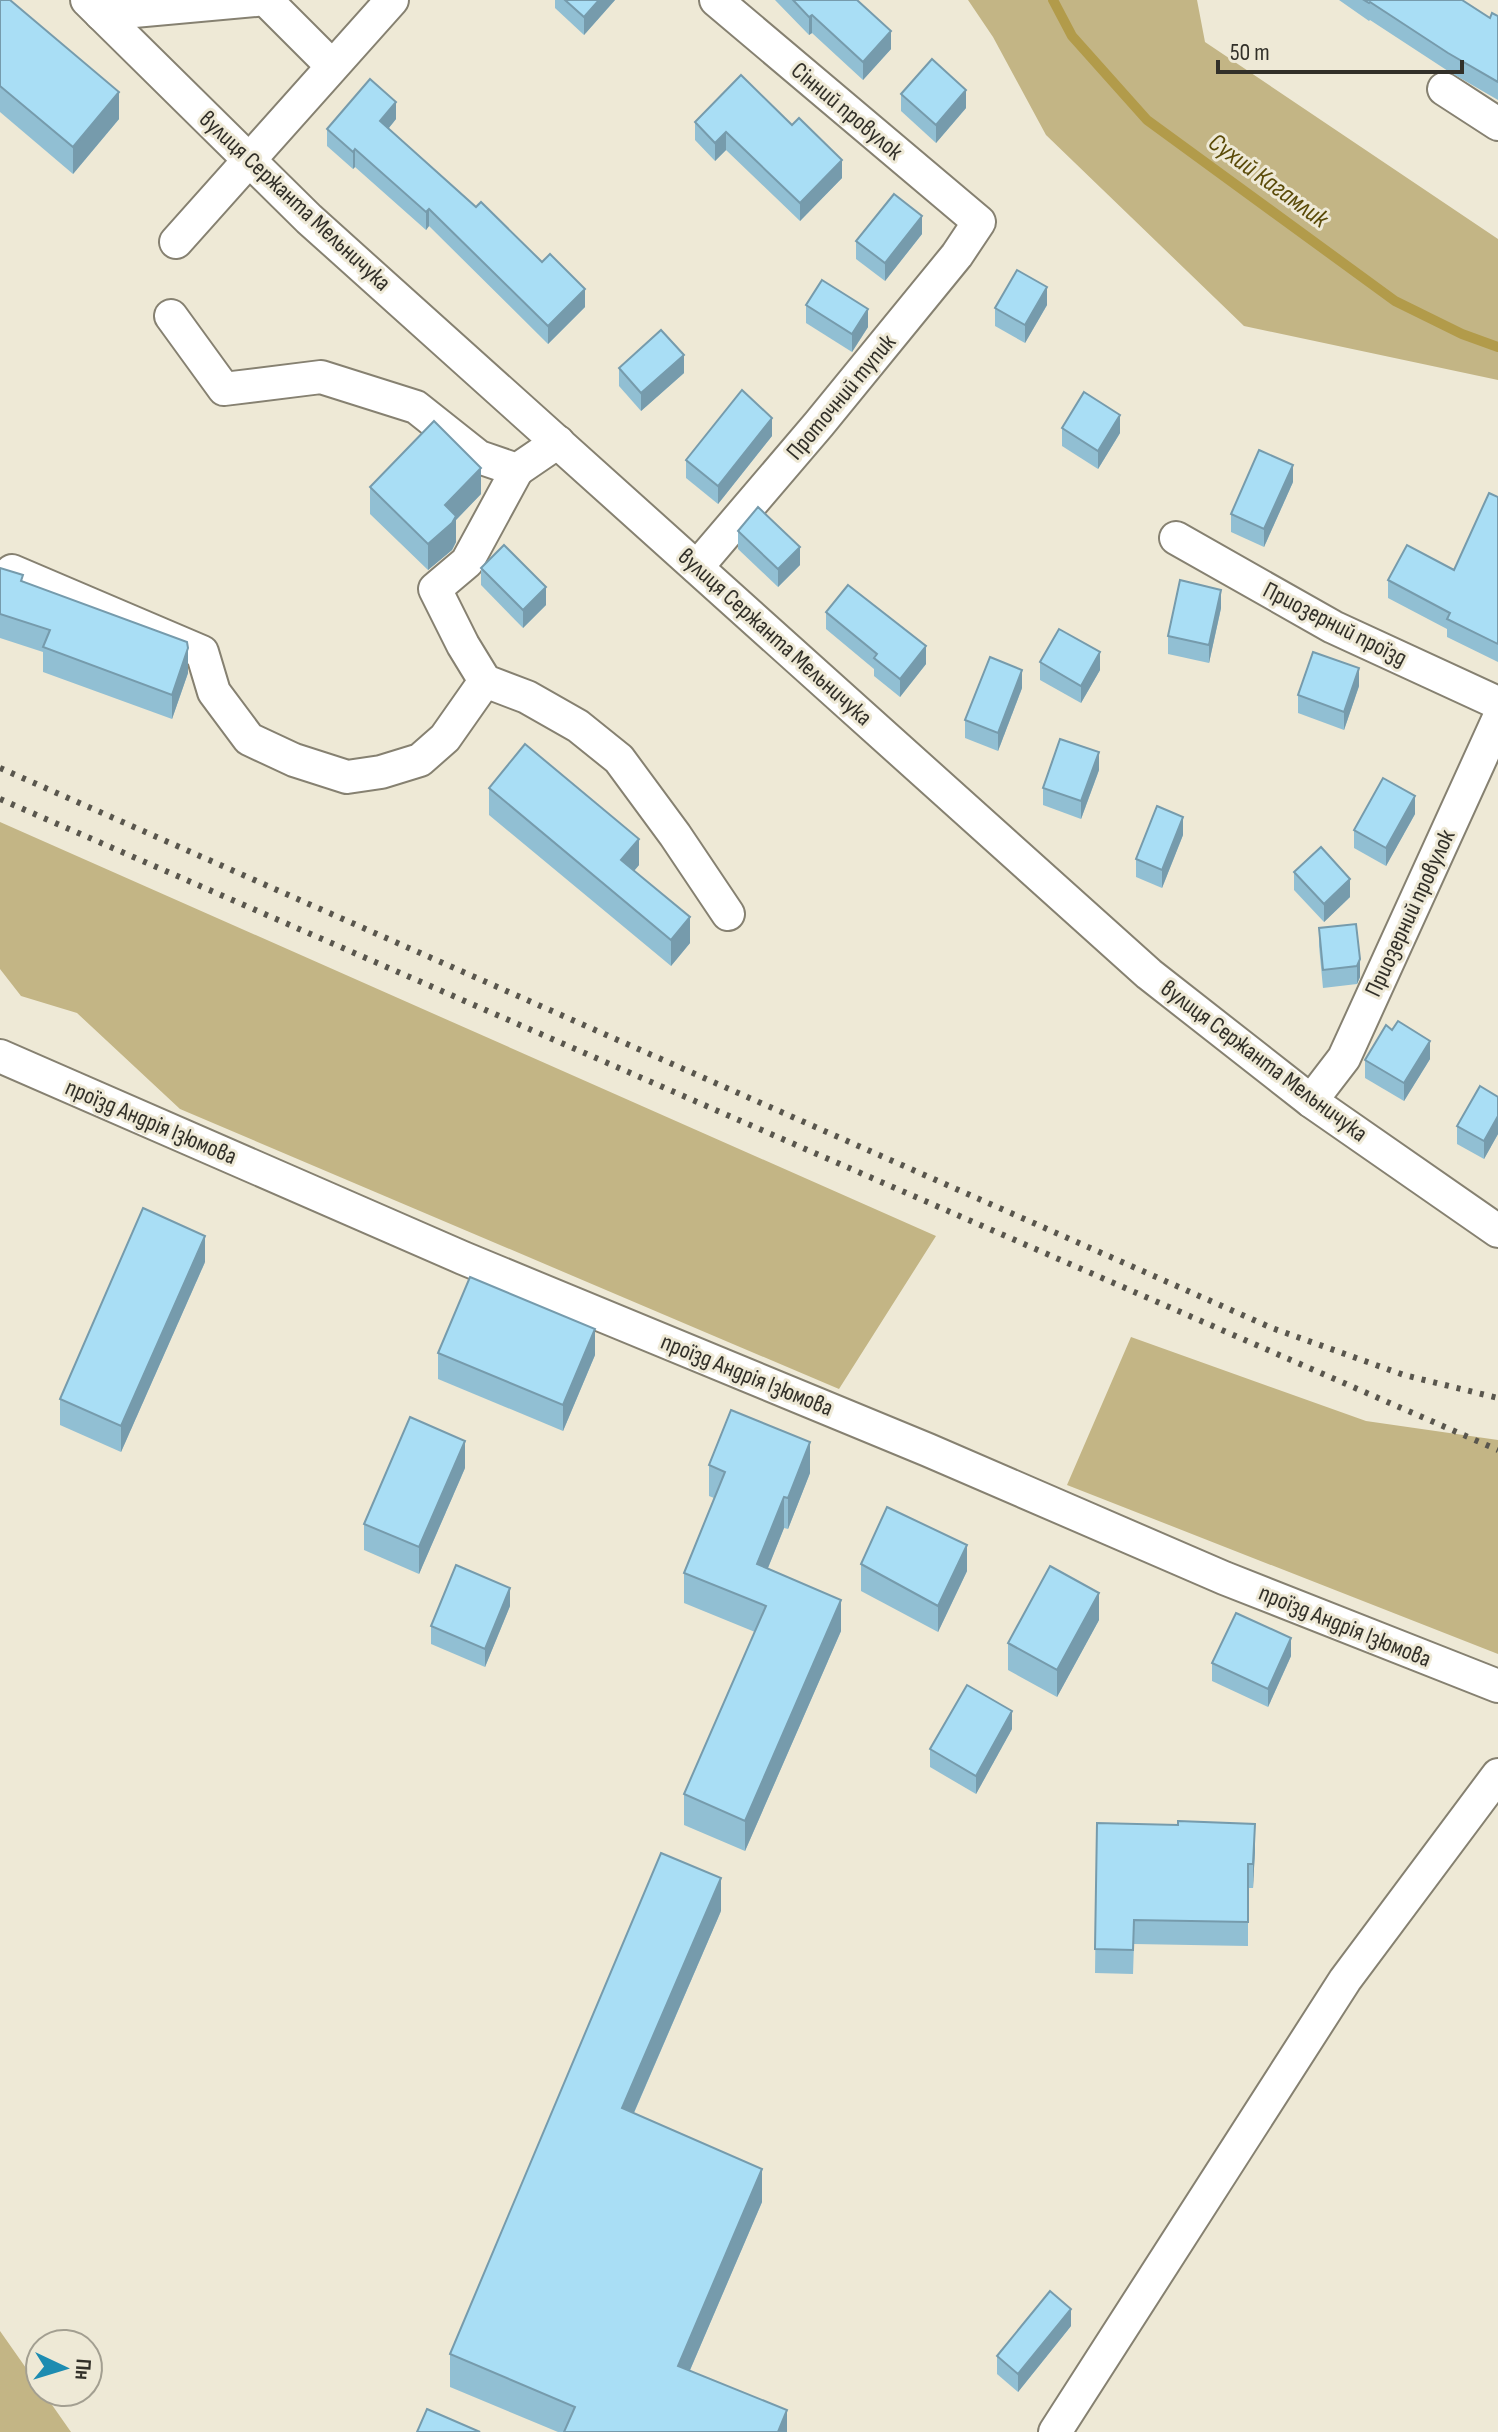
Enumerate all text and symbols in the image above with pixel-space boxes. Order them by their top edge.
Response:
scale bar [1218,24,1462,74]
text: 50 m [1230,38,1270,67]
street label: Сінний провулок [785,56,909,167]
street label: вулиця Сержанта Мельничука [193,105,397,297]
water label: Сухий Кагамлик [1202,127,1335,236]
street label: Проточний тупик [780,328,903,466]
street label: вулиця Сержанта Мельничука [672,542,878,732]
street label: Приозерний проїзд [1258,575,1412,673]
street label: Приозерний провулок [1359,824,1462,1001]
street label: вулиця Сержанта Мельничука [1155,974,1373,1148]
street label: проїзд Андрія Ізюмова [61,1073,241,1171]
street label: проїзд Андрія Ізюмова [657,1327,837,1423]
street label: проїзд Андрія Ізюмова [1255,1578,1435,1674]
north arrow [24,2328,104,2408]
text: Пн [68,2358,97,2381]

